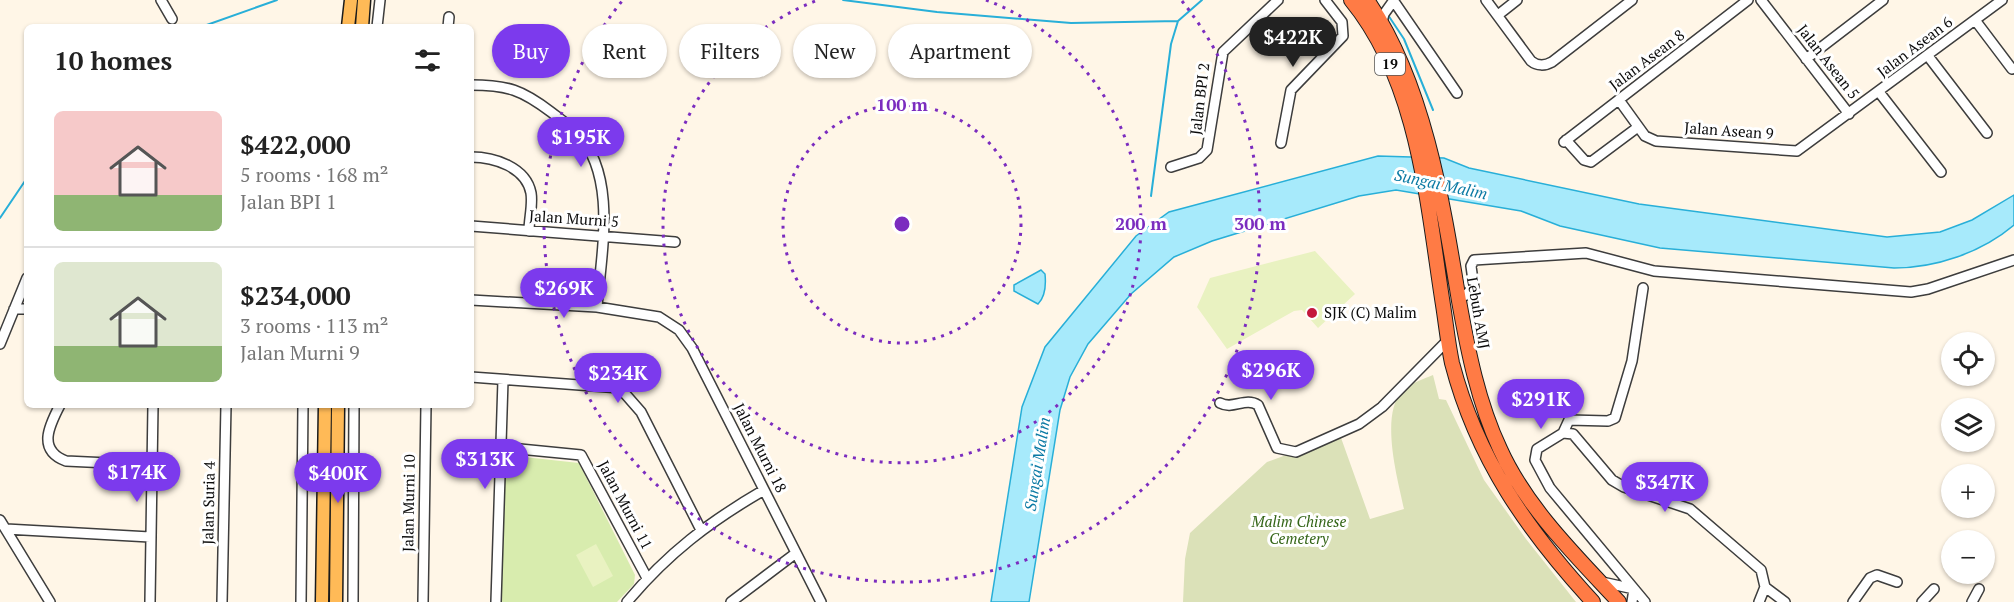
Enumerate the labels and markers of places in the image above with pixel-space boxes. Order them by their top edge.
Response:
pin: $422K [1251,17,1335,68]
pin: $195K [539,117,623,168]
centre of rings [892,214,912,234]
pin: $269K [522,268,606,319]
place label: SJK (C) Malim [1324,302,1417,322]
marker: SJK (C) Malim [1305,306,1319,320]
pin: $296K [1229,350,1313,401]
pin: $234K [576,353,660,404]
pin: $291K [1499,379,1583,430]
pin: $313K [443,439,527,490]
pin: $174K [95,452,179,503]
pin: $400K [296,453,380,504]
pin: $347K [1623,462,1707,513]

